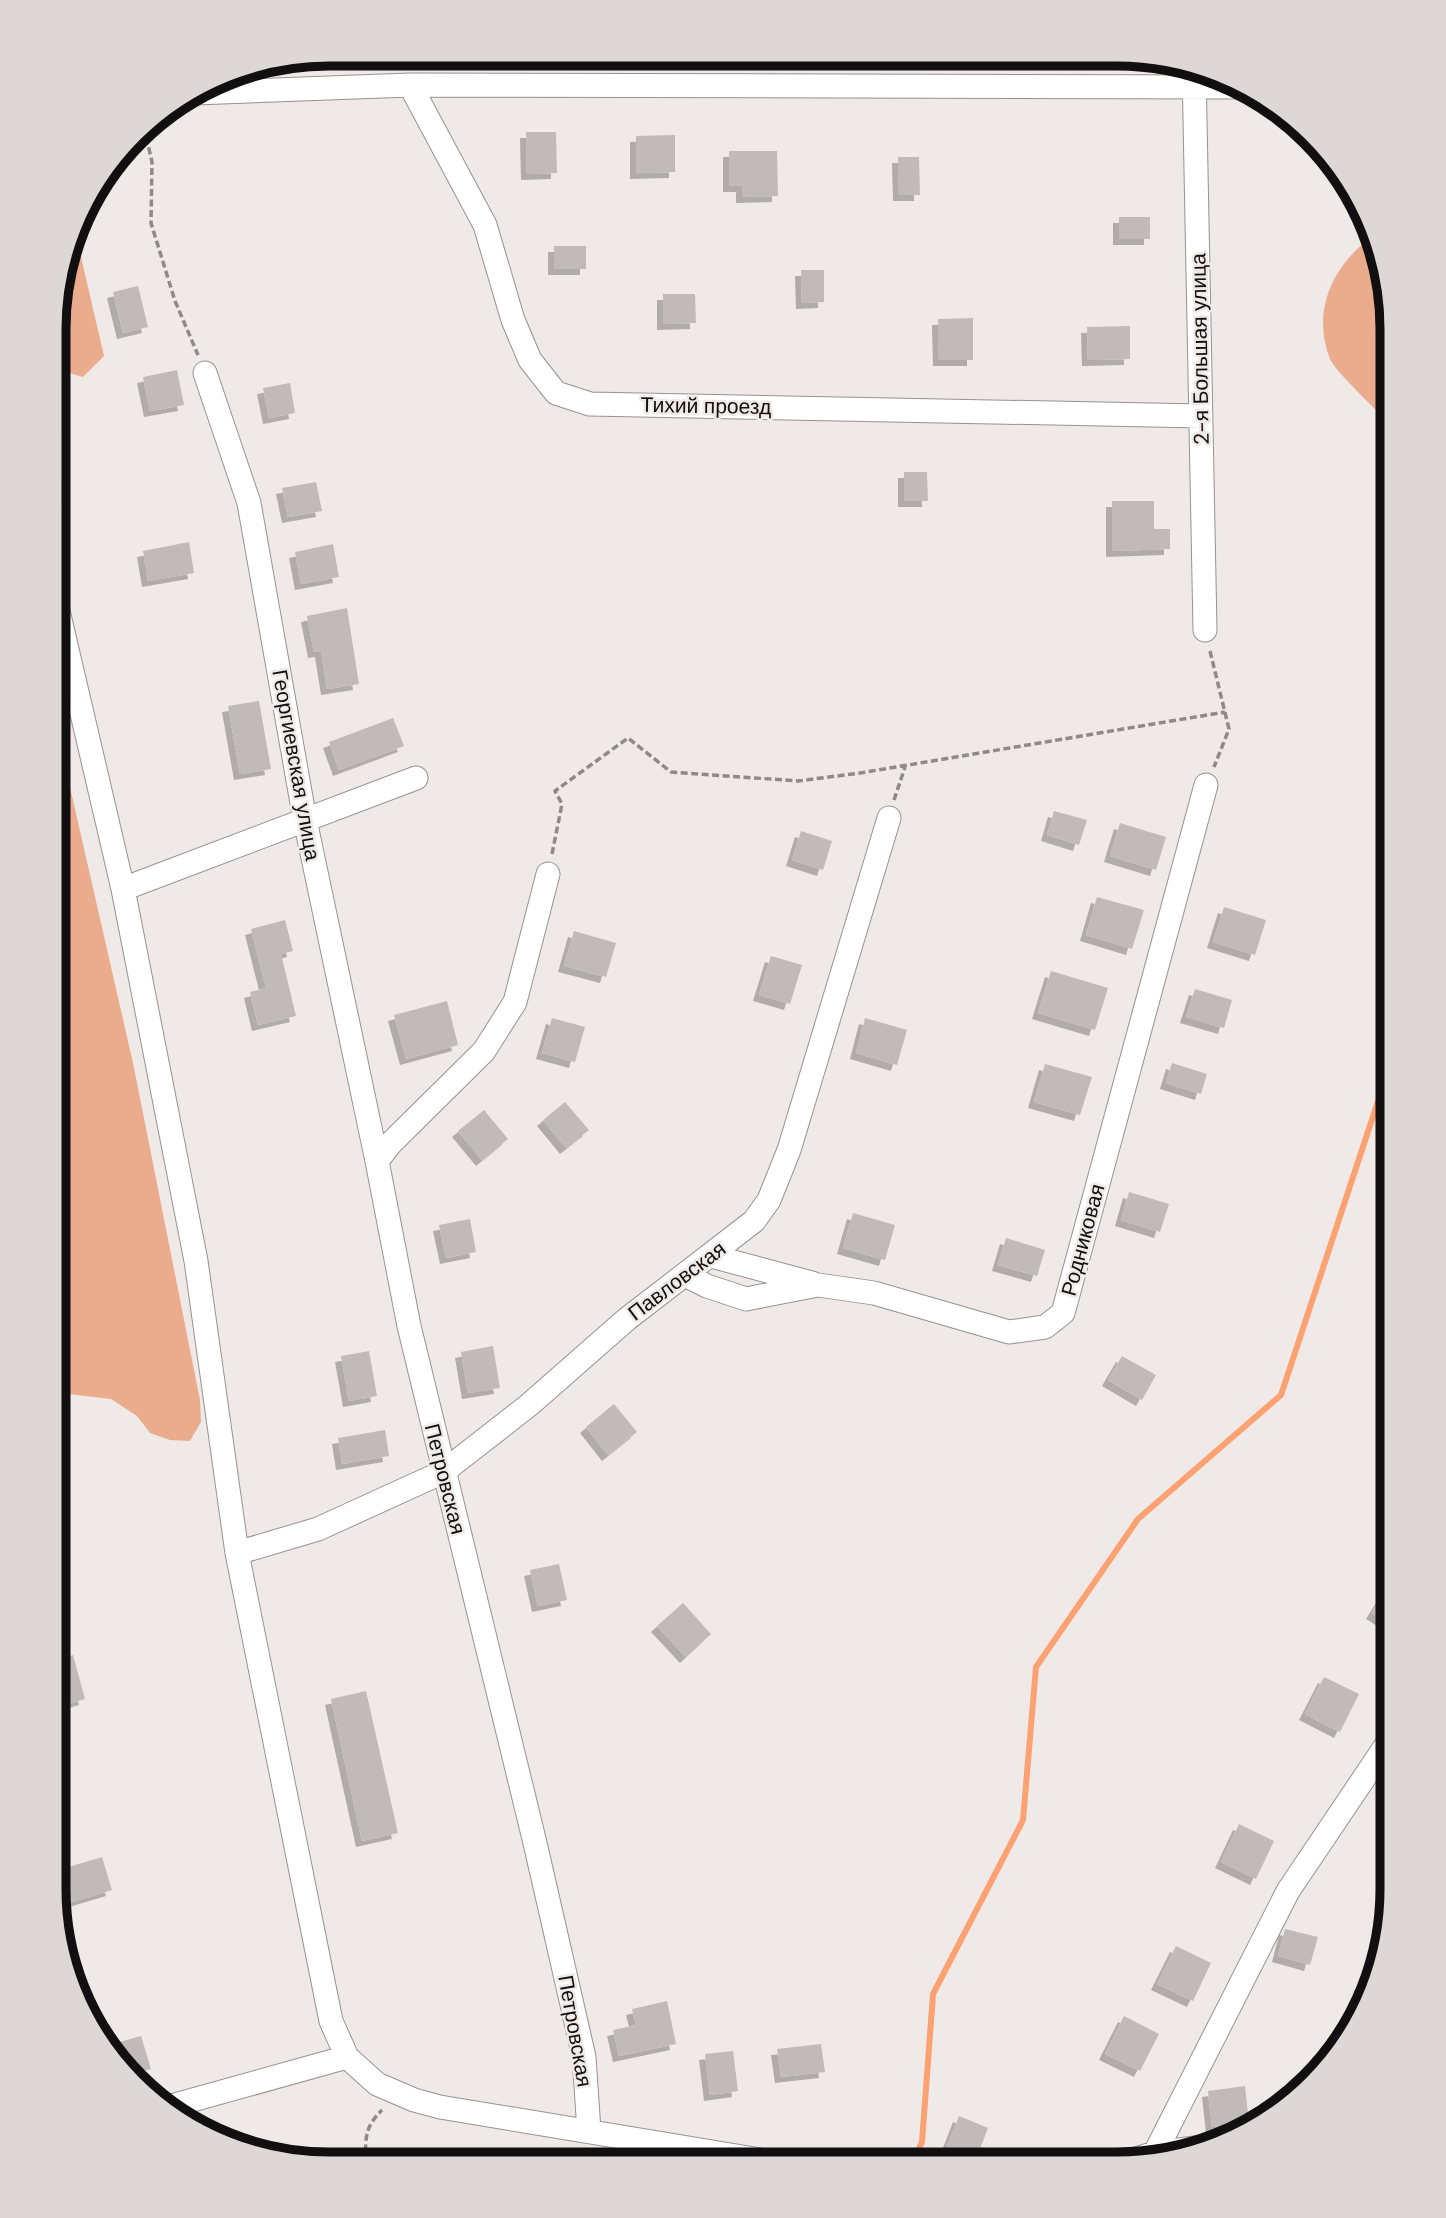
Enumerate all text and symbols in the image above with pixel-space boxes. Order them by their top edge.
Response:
street label: 2-я Большая улица [1184,253,1216,445]
street label: Тихий проезд [640,391,772,421]
street label: Георгиевская улица [265,667,327,863]
street label: Родниковая [1055,1181,1111,1299]
street label: Павловская [622,1235,732,1327]
street label: Петровская [418,1421,472,1537]
street label: Петровская [551,1973,599,2089]

